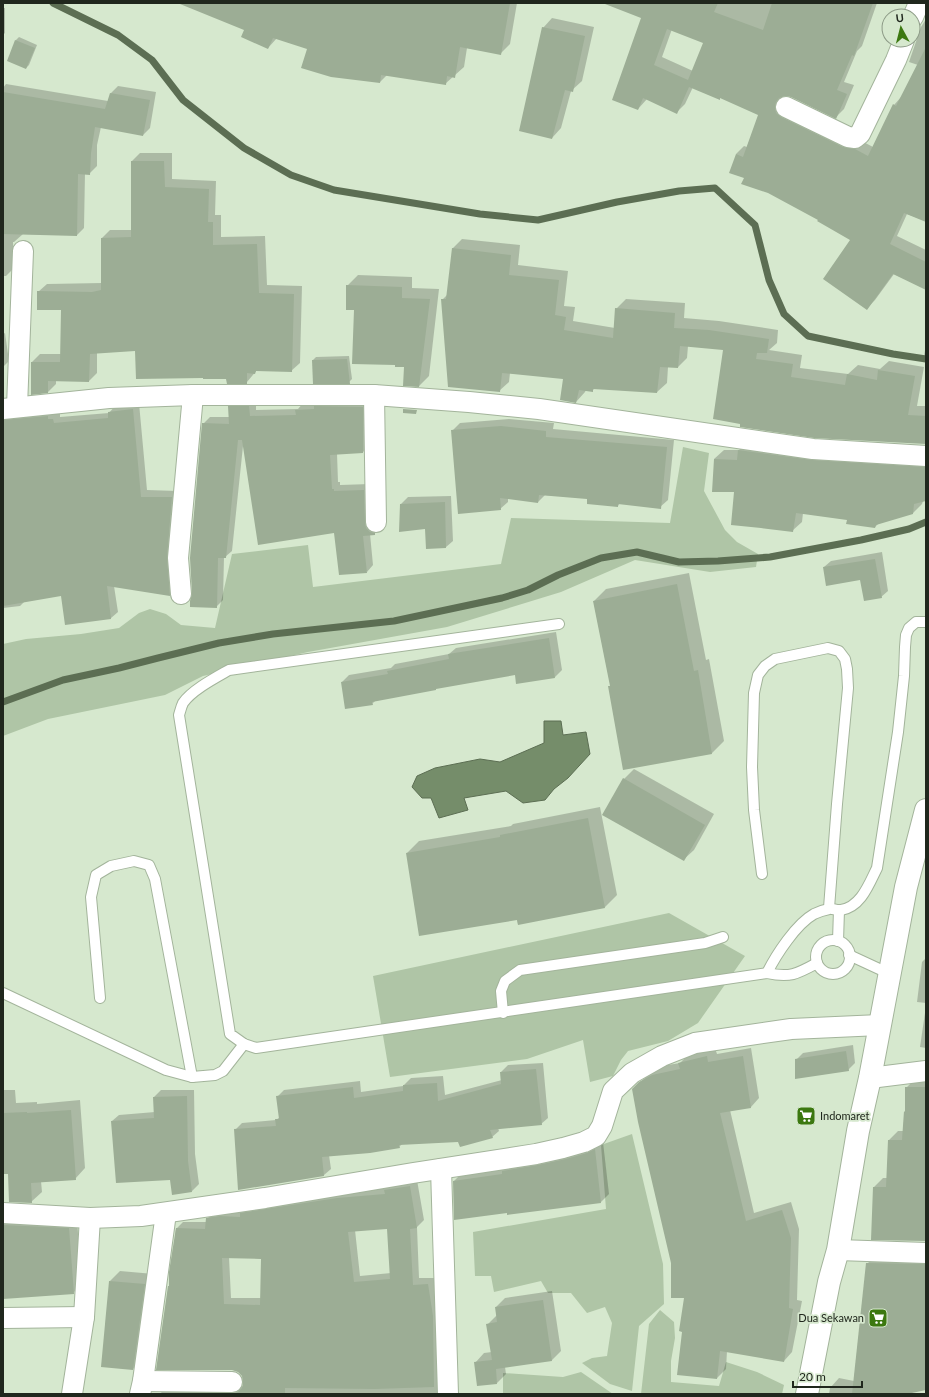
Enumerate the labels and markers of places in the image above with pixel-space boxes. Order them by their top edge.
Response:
supermarket icon: Indomaret [795,1105,817,1127]
place label: Indomaret [820,1109,870,1122]
supermarket icon: Dua Sekawan [867,1307,889,1329]
place label: Dua Sekawan [798,1311,864,1324]

